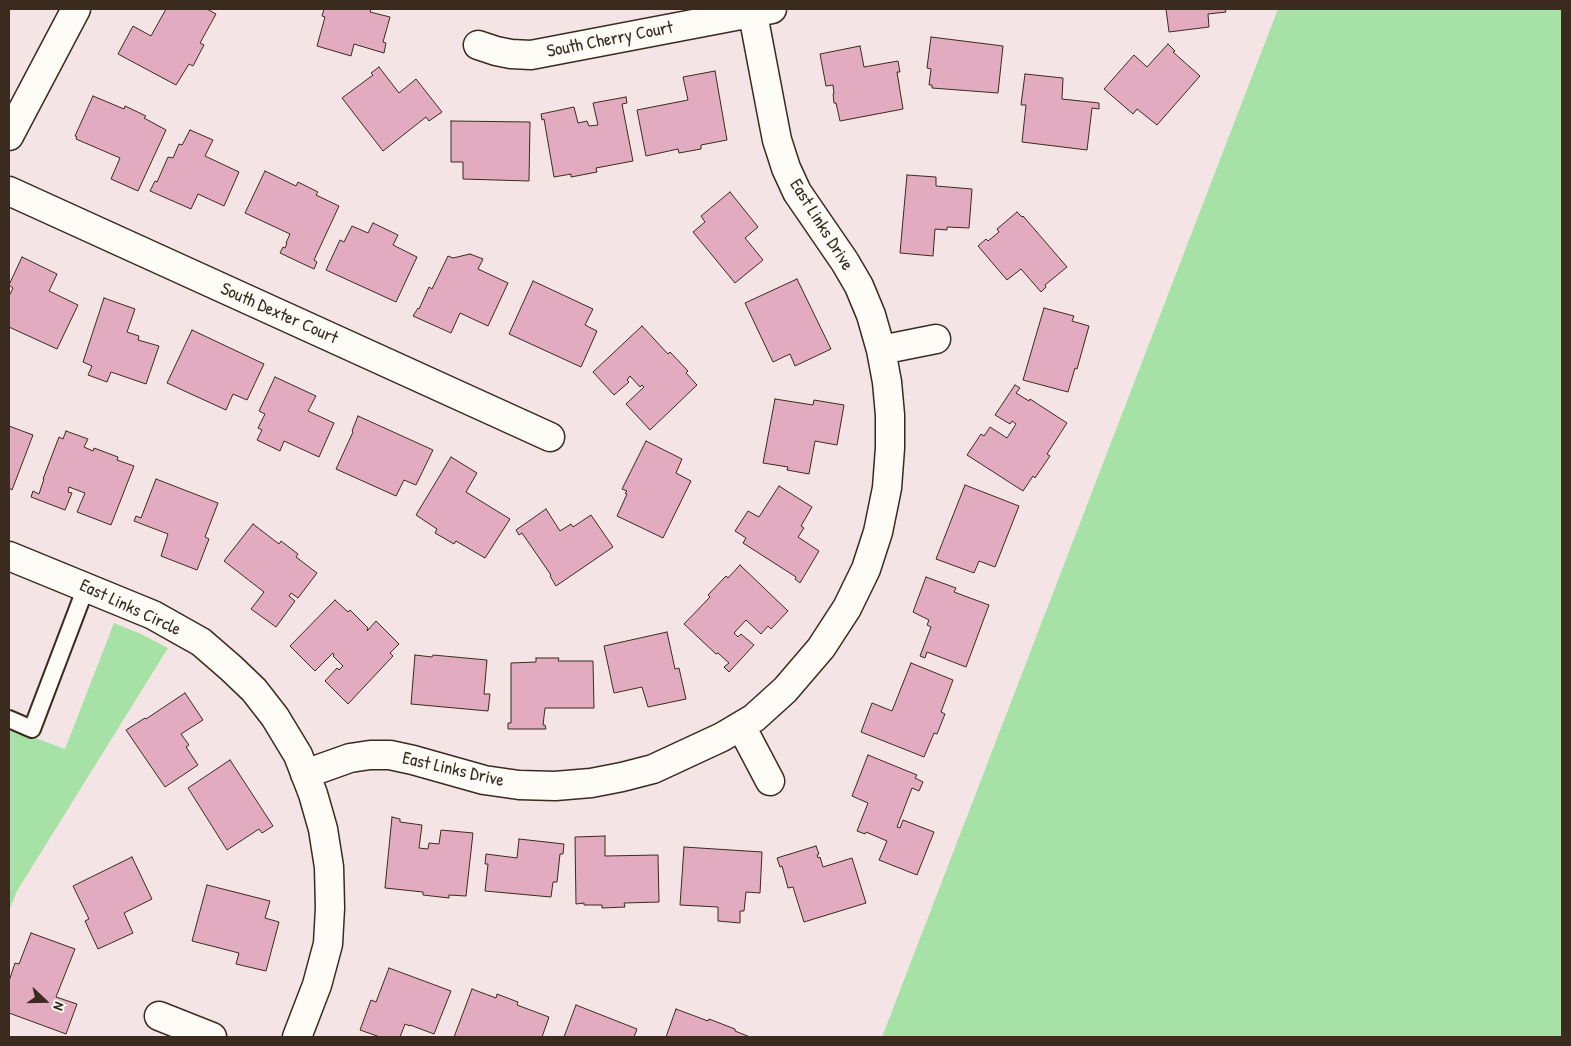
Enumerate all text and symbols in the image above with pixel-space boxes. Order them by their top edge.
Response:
street label: South Cherry Court [545,17,675,63]
street label: East Links Drive [784,175,858,275]
street label: South Dexter Court [217,278,341,350]
street label: East Links Circle [76,575,184,641]
street label: East Links Drive [400,748,506,792]
north arrow [20,976,70,1026]
text: N [49,1000,70,1013]

